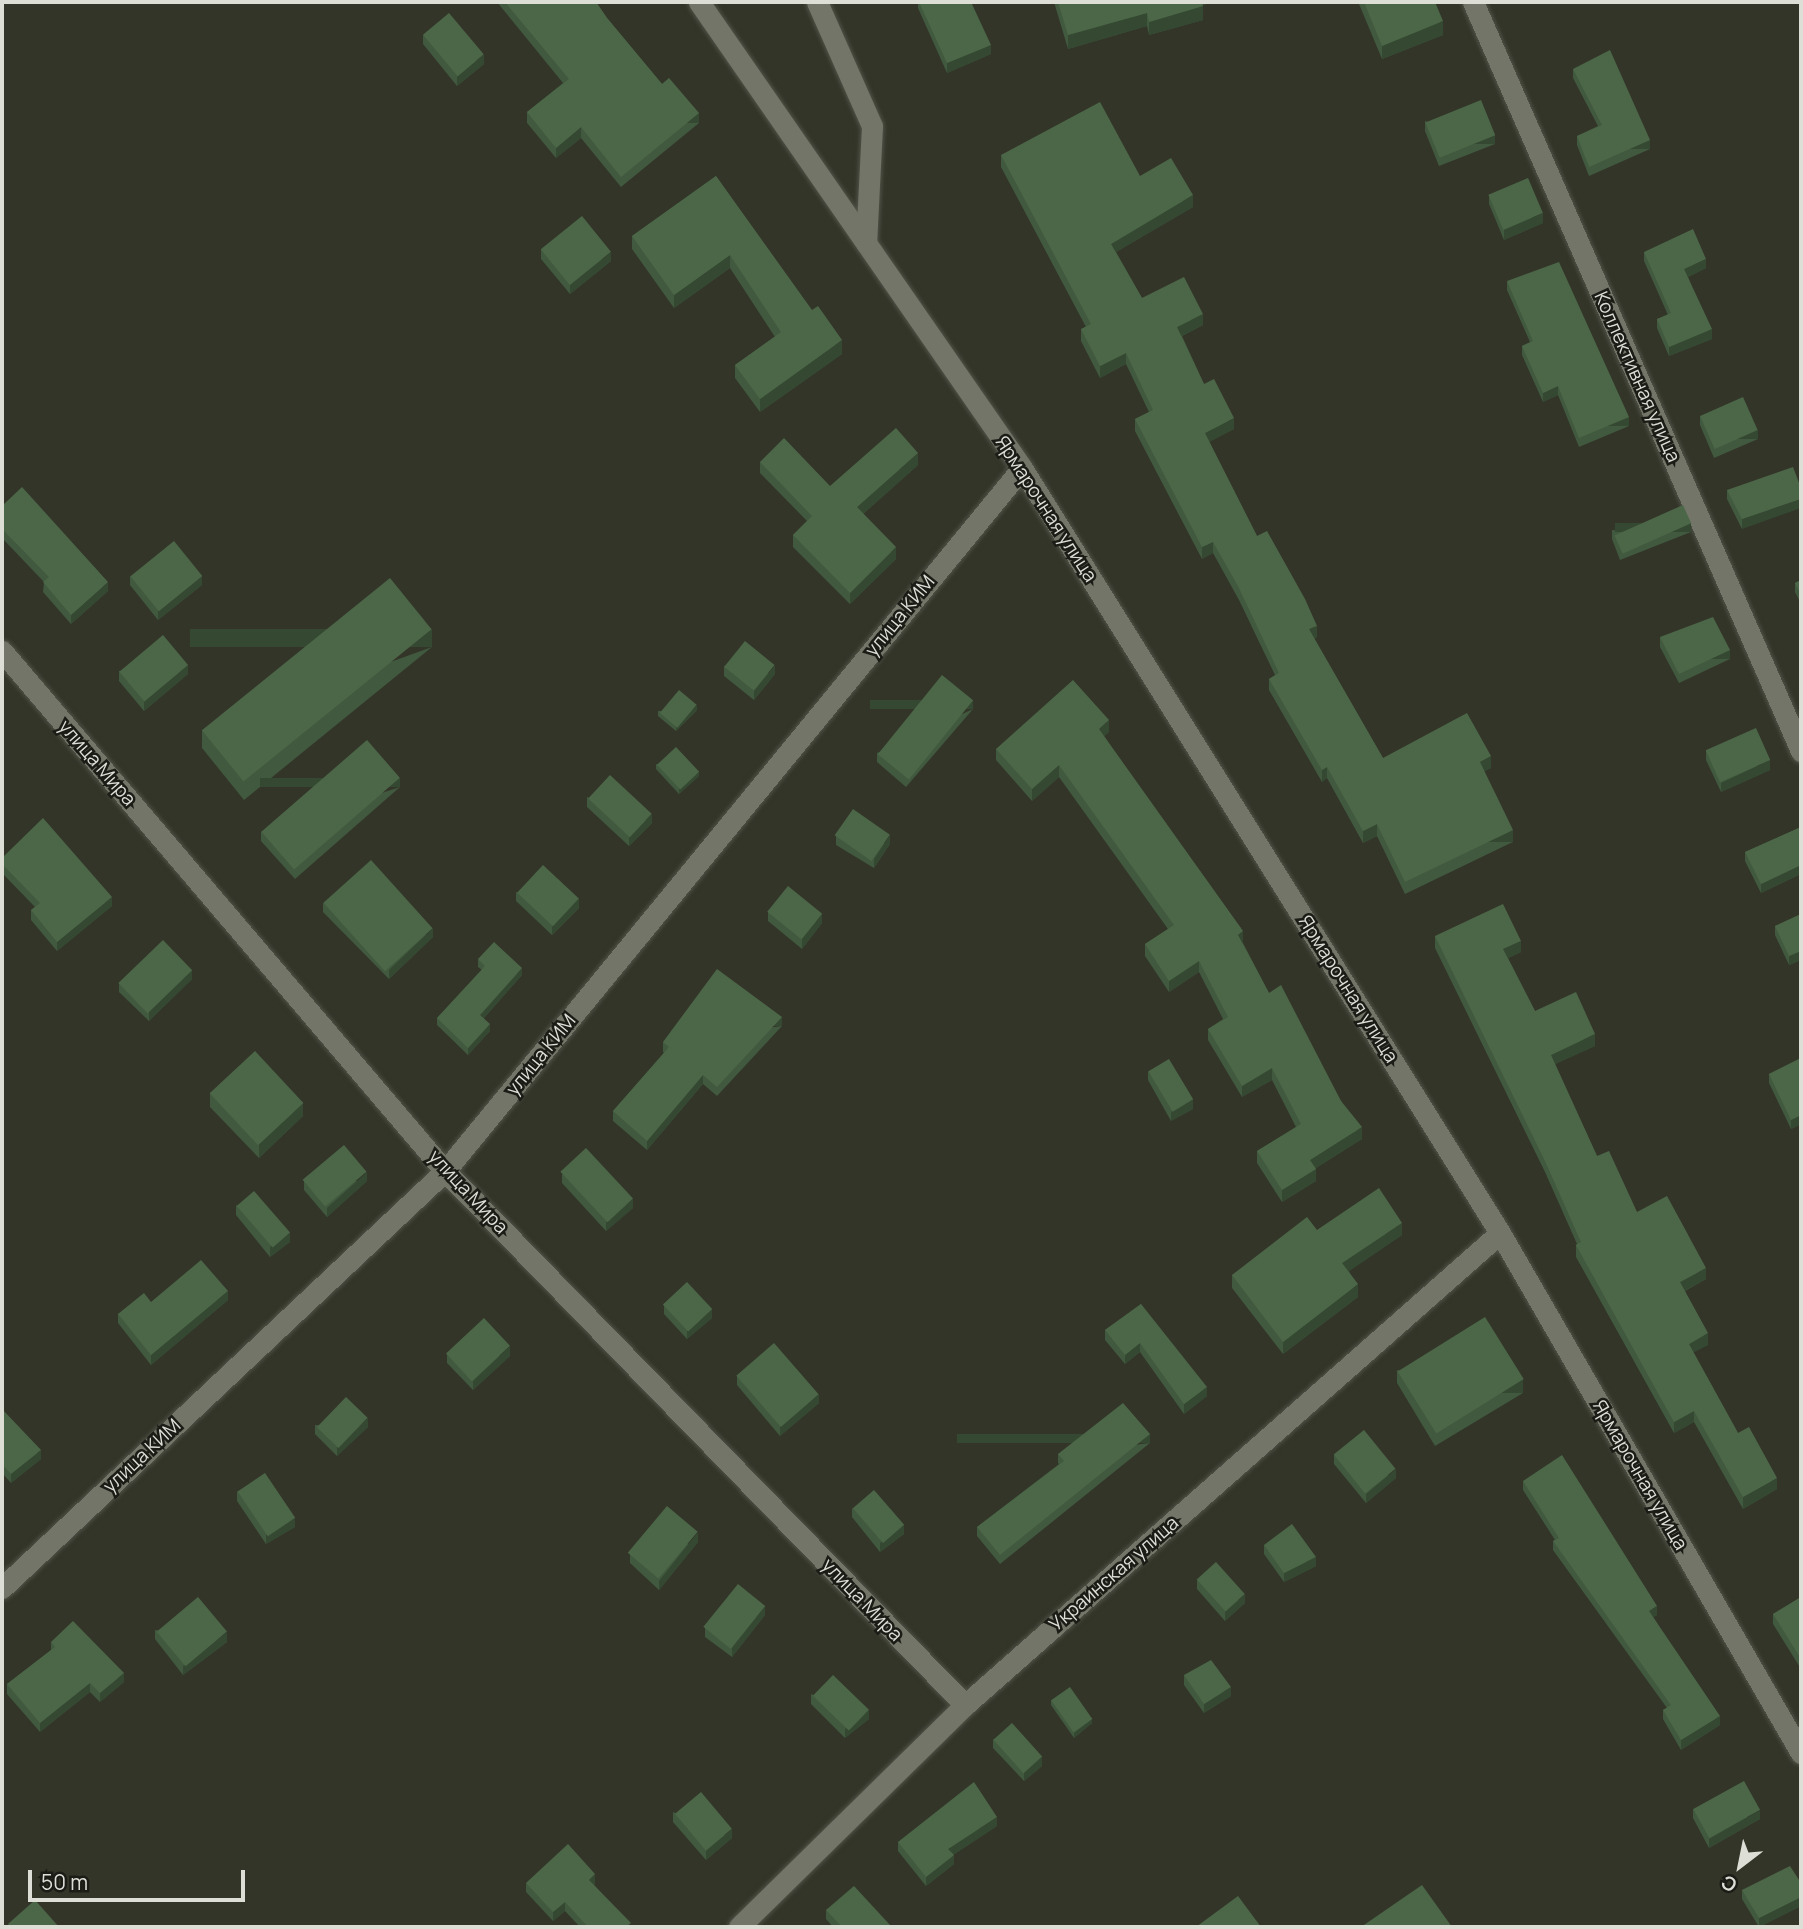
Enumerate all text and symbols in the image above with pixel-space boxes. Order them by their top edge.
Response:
street label: Коллективная улица [1589,288,1685,466]
street label: Ярмарочная улица [990,432,1102,586]
street label: улица КИМ [860,571,940,661]
street label: улица Мира [54,715,140,811]
street label: Ярмарочная улица [1293,911,1403,1067]
street label: улица КИМ [501,1010,581,1100]
street label: улица Мира [423,1145,513,1239]
street label: Ярмарочная улица [1588,1396,1692,1554]
street label: улица КИМ [98,1414,186,1498]
street label: Украинская улица [1045,1512,1183,1636]
street label: улица Мира [817,1554,907,1646]
north arrow [1705,1831,1775,1901]
scale bar [32,1856,248,1900]
text: 50 m [41,1868,88,1896]
text: С [1716,1869,1742,1899]

